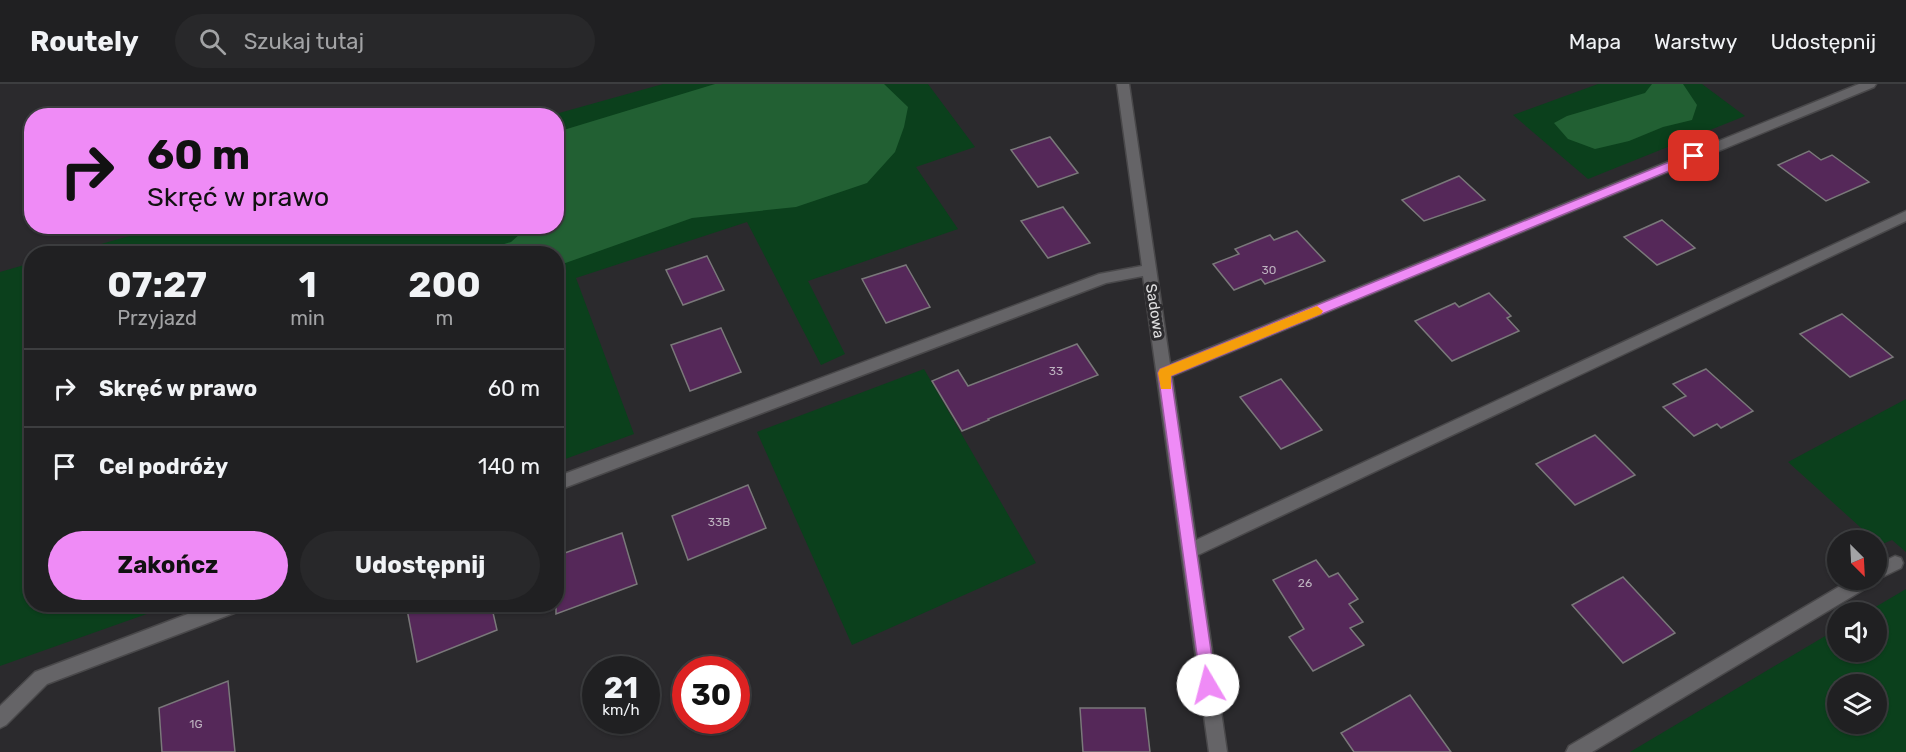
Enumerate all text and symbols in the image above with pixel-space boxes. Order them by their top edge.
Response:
search box [175,14,595,68]
text: Routely [30,25,139,58]
icon: search [196,25,229,58]
text: Szukaj tutaj [244,28,364,55]
text: Mapa [1569,29,1621,54]
text: Warstwy [1654,29,1737,54]
text: Udostępnij [1770,29,1876,54]
text: 60 m [147,130,250,180]
pin [1668,130,1719,181]
icon: right [48,132,126,210]
icon: arrive [1677,139,1710,172]
text: Skręć w prawo [147,181,329,213]
text: 07:27 [107,263,207,306]
text: 1 [299,263,317,306]
text: 200 [408,263,481,306]
house number: 30 [1262,263,1276,277]
street label: Sadowa [1142,282,1168,340]
text: Przyjazd [117,306,197,330]
text: min [290,306,325,330]
text: m [436,306,453,330]
house number: 33 [1049,364,1063,378]
icon: right [48,372,81,405]
text: Skręć w prawo [99,375,257,402]
text: 60 m [488,375,540,402]
icon: arrive [48,450,81,483]
text: Cel podróży [99,453,228,480]
text: 140 m [478,453,540,480]
house number: 33B [708,515,730,529]
north arrow [1827,530,1887,590]
map controls [1827,530,1887,734]
button: Zakończ [48,531,288,600]
button: Udostępnij [300,531,540,600]
house number: 26 [1298,576,1312,590]
button: sound [1827,602,1887,662]
position arrow [1176,653,1240,717]
speed limit sign: 30 [672,656,750,734]
text: 21 [604,670,638,706]
button: layers [1827,674,1887,734]
text: km/h [602,701,640,719]
house number: 1G [189,717,203,731]

